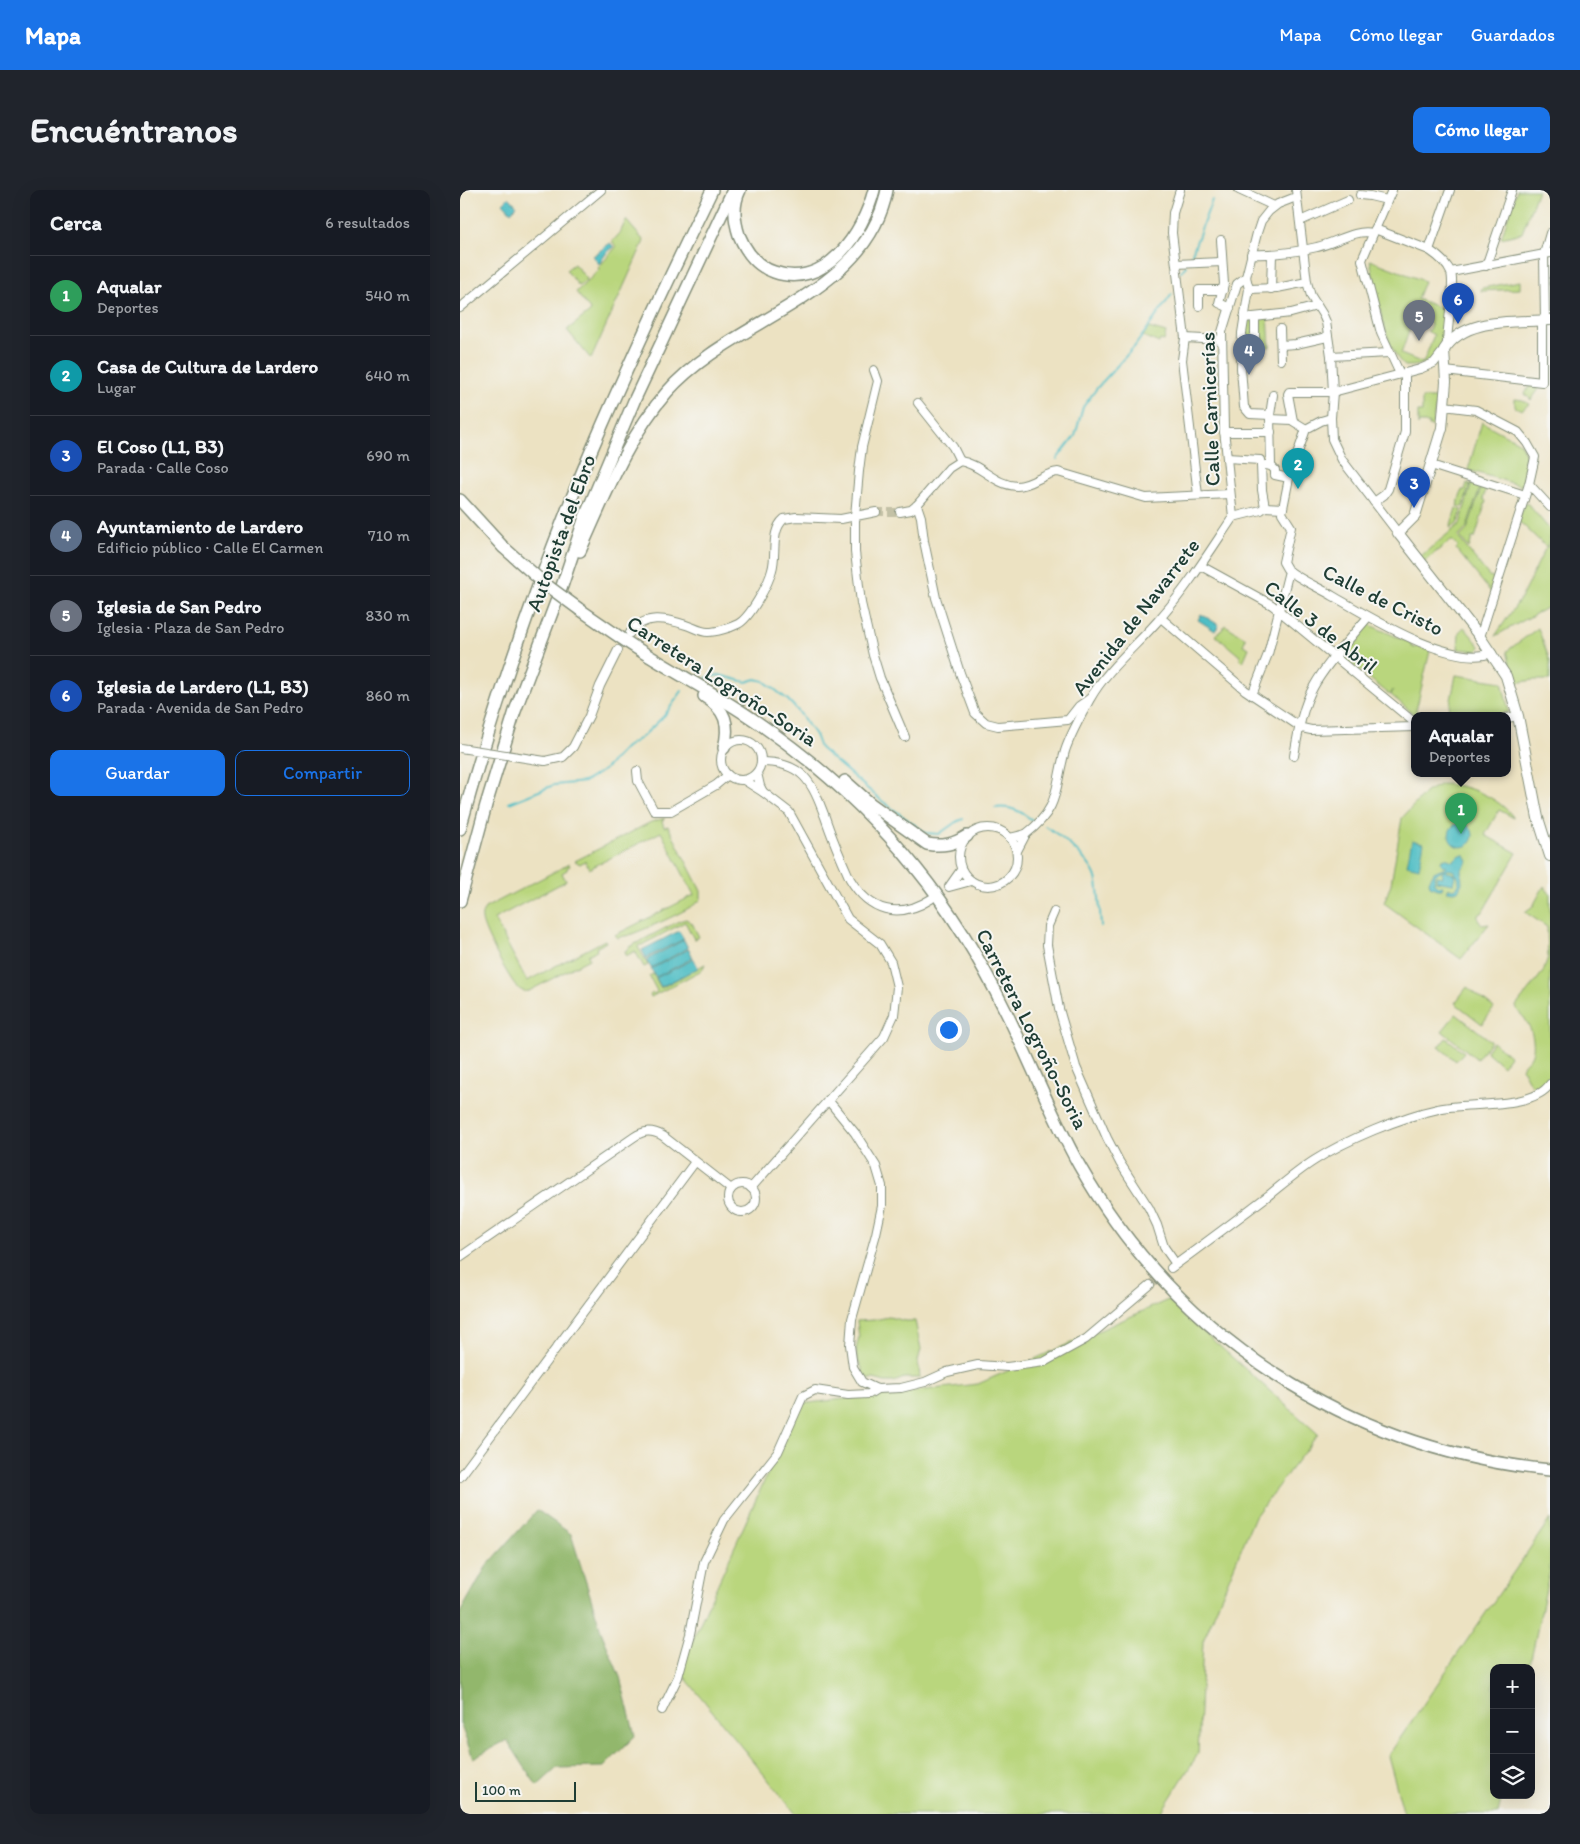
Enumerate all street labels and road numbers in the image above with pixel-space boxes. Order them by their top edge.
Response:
street label: Calle Carnicerías [1194,331,1225,487]
street label: Autopista del Ebro [521,451,601,615]
street label: Avenida de Navarrete [1067,533,1205,700]
street label: Calle de Cristo [1319,558,1448,641]
street label: Calle 3 de Abril [1260,575,1383,679]
street label: Carretera Logroño-Soria [622,610,822,751]
street label: Carretera Logroño-Soria [971,924,1094,1133]

